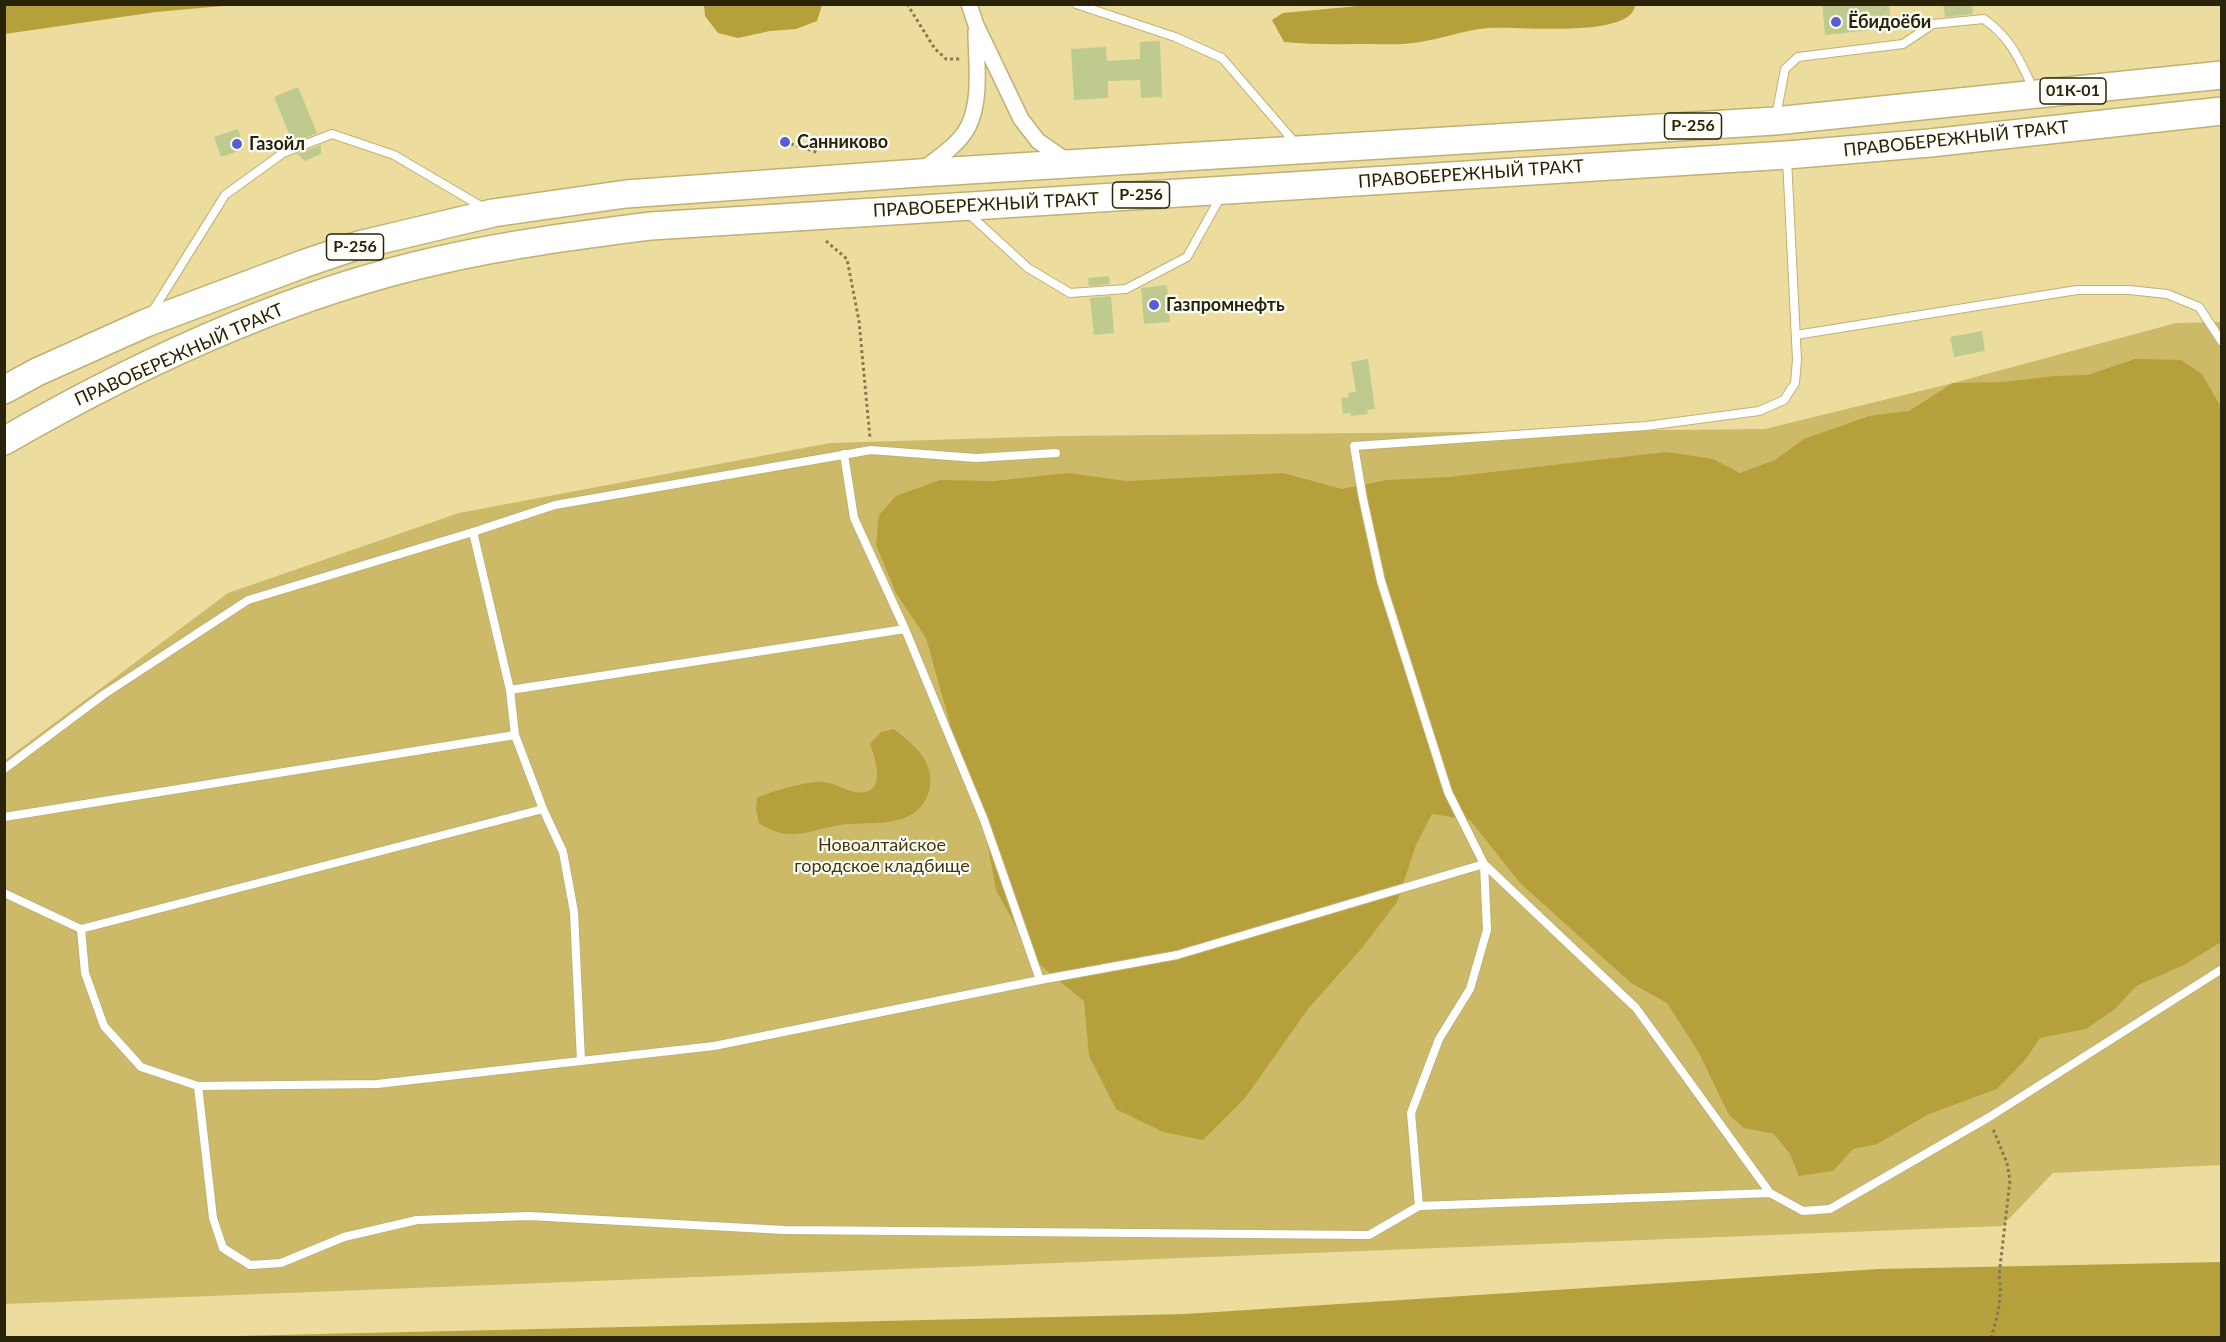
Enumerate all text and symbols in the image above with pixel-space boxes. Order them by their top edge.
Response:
place label: Ёбидоёби [1848,11,1931,33]
marker: Ёбидоёби [1829,15,1843,29]
road number: 01К-01 [2040,78,2106,104]
road number: Р-256 [1664,113,1722,139]
street label: ПРАВОБЕРЕЖНЫЙ ТРАКТ [1842,116,2070,162]
place label: Санниково [797,131,888,153]
place label: Газойл [249,133,305,155]
marker: Санниково [778,135,792,149]
marker: Газойл [230,137,244,151]
street label: ПРАВОБЕРЕЖНЫЙ ТРАКТ [1357,155,1585,193]
road number: Р-256 [1112,182,1170,208]
street label: ПРАВОБЕРЕЖНЫЙ ТРАКТ [872,188,1100,222]
road number: Р-256 [326,234,384,260]
place label: Газпромнефть [1166,294,1285,316]
marker: Газпромнефть [1147,298,1161,312]
street label: ПРАВОБЕРЕЖНЫЙ ТРАКТ [71,299,287,411]
park label: Новоалтайское городское кладбище [794,834,970,876]

